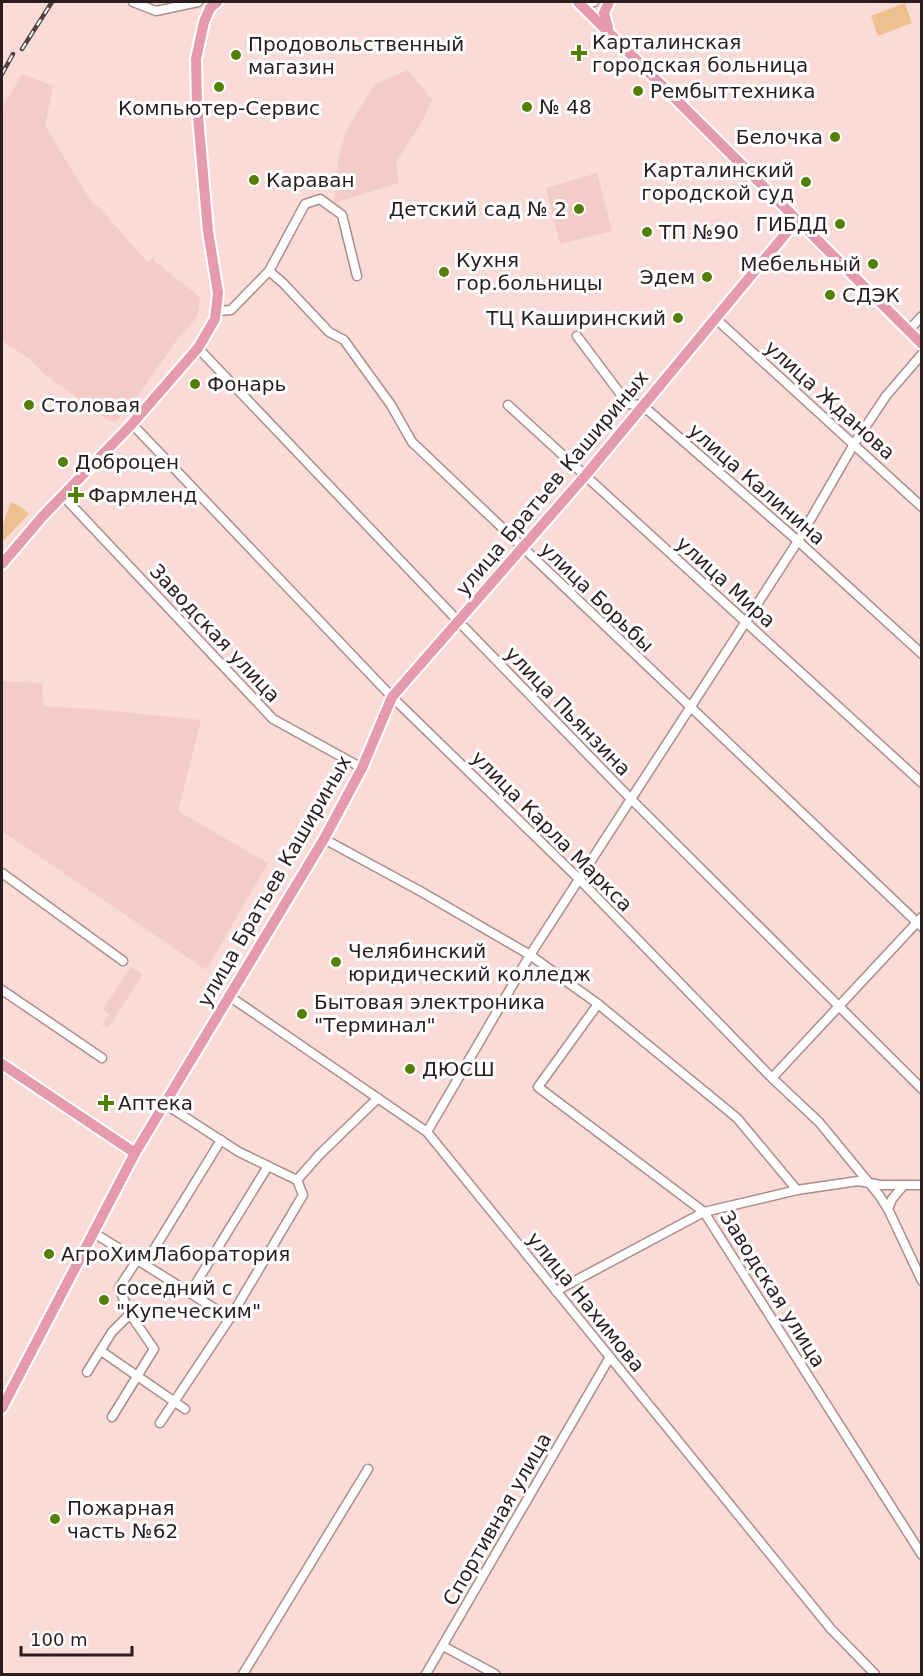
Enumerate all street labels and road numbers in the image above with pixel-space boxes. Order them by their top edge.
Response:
street label: улица Жданова [760,335,900,465]
street label: улица Братьев Кашириных [451,365,653,600]
street label: улица Калинина [684,418,830,550]
street label: улица Мира [672,531,780,633]
street label: улица Борьбы [535,537,659,657]
street label: Заводская улица [145,559,285,707]
street label: улица Пьянзина [500,641,636,781]
street label: улица Карла Маркса [466,745,638,917]
street label: улица Братьев Кашириных [192,751,356,1011]
street label: Заводская улица [715,1206,831,1372]
street label: улица Нахимова [522,1227,650,1377]
street label: Спортивная улица [438,1428,556,1610]

